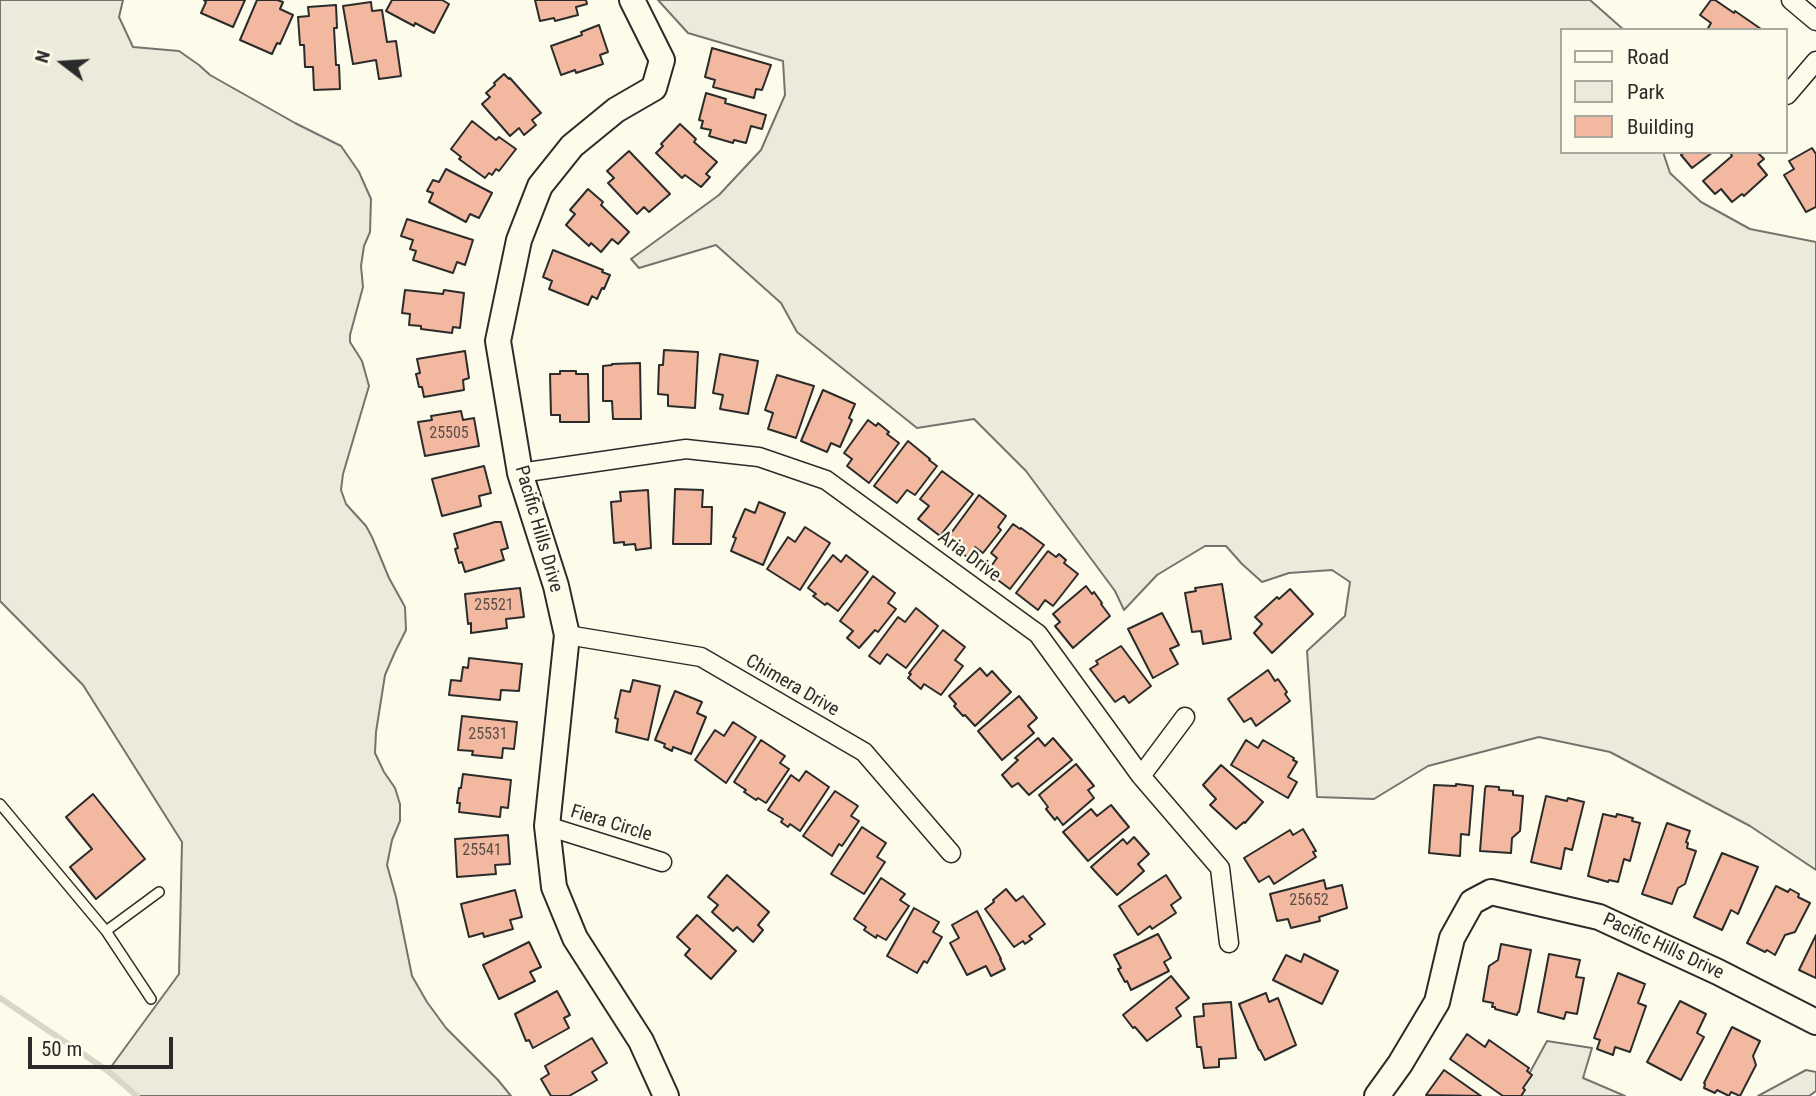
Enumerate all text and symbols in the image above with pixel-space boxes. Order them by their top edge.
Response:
north arrow [28,28,98,98]
legend [1560,28,1788,154]
text: Road [1627,45,1669,69]
text: N [30,48,55,66]
text: Park [1627,80,1664,104]
text: Building [1627,115,1694,139]
house number: 25505 [429,424,469,444]
street label: Pacific Hills Drive [509,463,567,595]
street label: Aria Drive [933,526,1005,588]
house number: 25521 [474,596,514,616]
street label: Chimera Drive [741,650,843,722]
house number: 25531 [468,725,508,745]
street label: Fiera Circle [567,801,655,847]
house number: 25541 [462,841,502,861]
house number: 25652 [1289,891,1329,911]
street label: Pacific Hills Drive [1599,909,1727,985]
scale bar [32,1023,177,1066]
text: 50 m [41,1037,82,1061]

